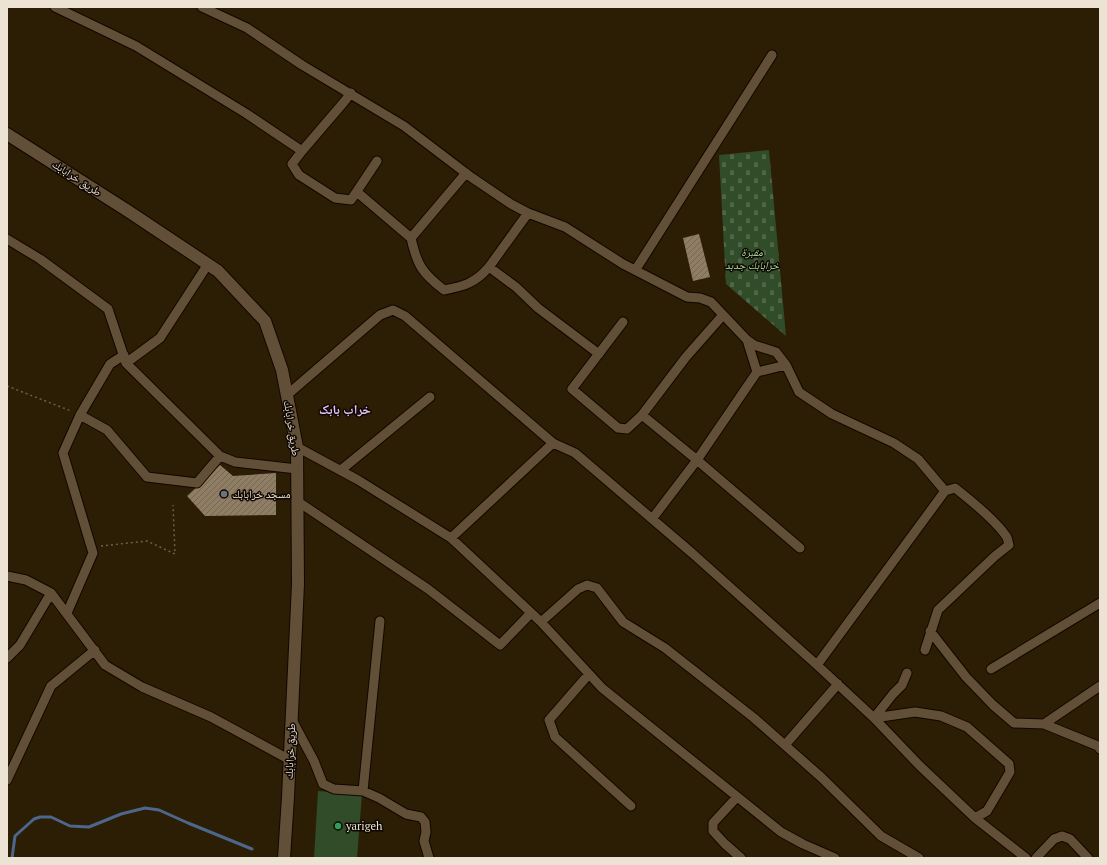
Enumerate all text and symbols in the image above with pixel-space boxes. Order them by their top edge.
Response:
street label: طريق خرابابك [50,157,104,199]
park label: مقبرة خرابابك جدبد [725,245,780,272]
street label: طريق خرابابك [281,399,303,457]
district label: خراب بابک [319,400,371,418]
place label: مسجد خرابابك [232,487,291,501]
marker: مسجد خرابابك [219,489,229,499]
street label: طريق خرابابك [282,723,298,779]
place label: yarigeh [345,819,383,833]
marker: yarigeh [333,821,343,831]

